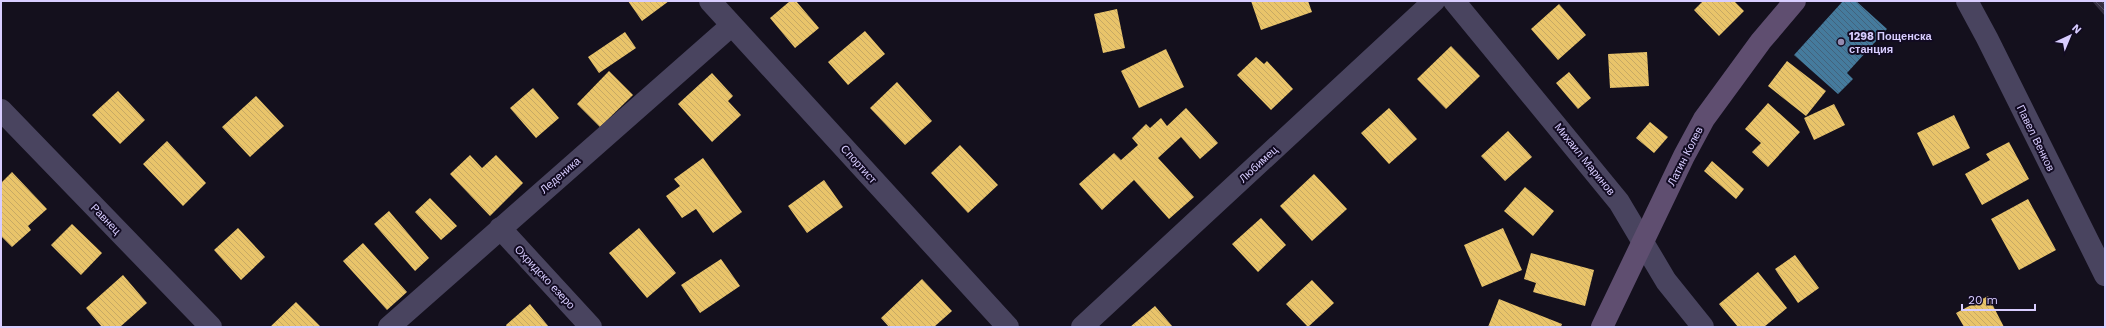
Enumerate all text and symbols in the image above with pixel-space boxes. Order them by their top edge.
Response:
north arrow [2050,16,2090,56]
text: N [2069,22,2084,37]
place label: 1298 Пощенска станция [1849,30,1932,56]
marker: 1298 Пощенска станция [1836,37,1846,47]
street label: Павел Венков [2014,103,2057,174]
street label: Михаил Маринов [1552,121,1618,198]
street label: Латин Колев [1665,124,1706,188]
street label: Спортист [838,142,879,186]
street label: Любимец [1236,143,1281,185]
street label: Леденика [538,154,584,196]
street label: Равнец [88,201,124,238]
street label: Охридско езеро [512,243,577,312]
scale bar [1962,286,2035,312]
text: 20 m [1968,293,1998,307]

